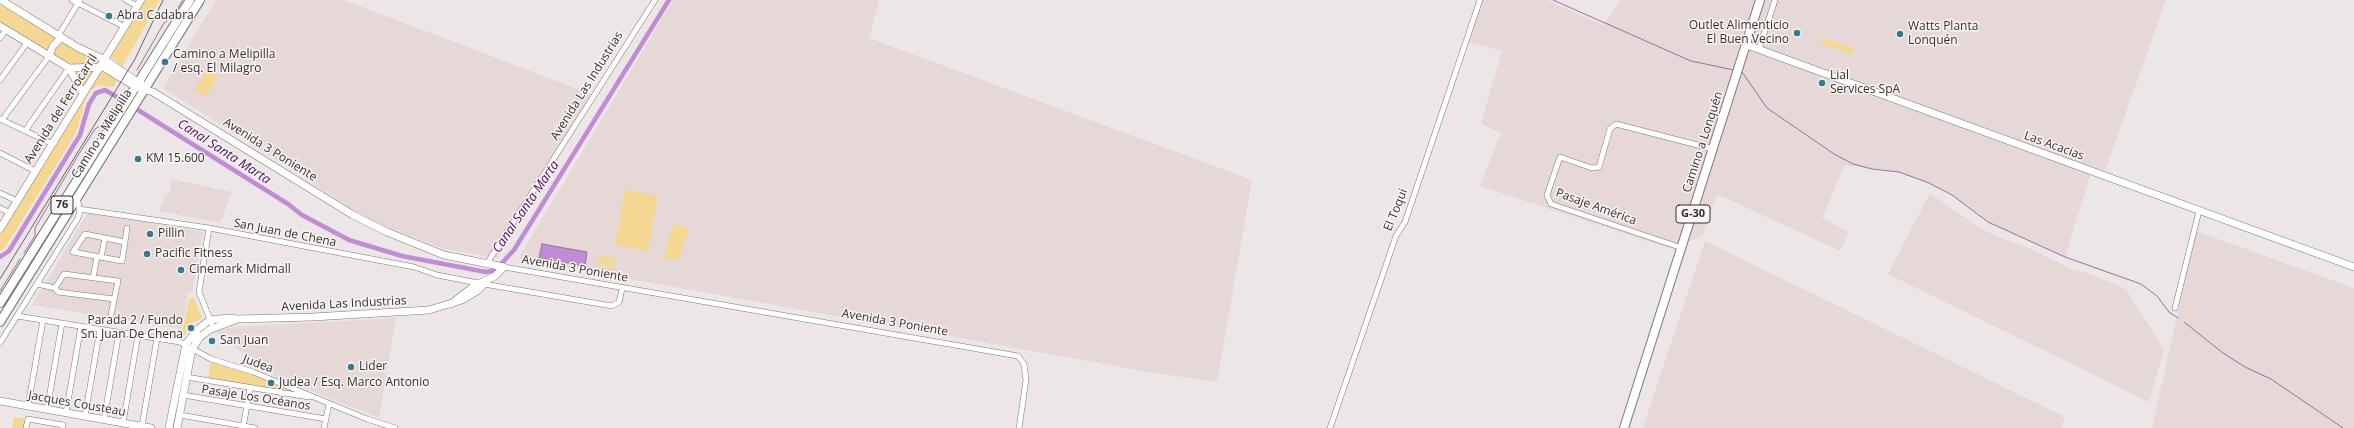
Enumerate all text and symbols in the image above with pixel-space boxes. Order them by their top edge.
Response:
place label: Abra Cadabra [117,9,194,23]
marker: Abra Cadabra [104,11,114,21]
place label: Outlet Alimenticio El Buen Vecino [1689,19,1789,47]
place label: Watts Planta Lonquén [1908,20,1978,48]
marker: Outlet Alimenticio El Buen Vecino [1792,28,1802,38]
street label: Avenida Las Industrias [548,29,626,143]
marker: Watts Planta Lonquén [1895,29,1905,39]
place label: Camino a Melipilla / esq. El Milagro [173,48,276,76]
street label: Avenida del Ferrocarril [21,52,101,166]
marker: Camino a Melipilla / esq. El Milagro [160,57,170,67]
place label: Lial Services SpA [1830,69,1900,97]
marker: Lial Services SpA [1817,78,1827,88]
street label: Camino a Melipilla [69,87,135,181]
street label: Camino a Lonquén [1680,90,1726,194]
street label: Avenida 3 Poniente [220,115,320,185]
water label: Canal Santa Marta [175,116,273,188]
street label: Las Acacias [2022,128,2086,164]
place label: KM 15.600 [146,152,205,166]
marker: KM 15.600 [133,154,143,164]
water label: Canal Santa Marta [489,158,563,256]
street label: Pasaje América [1554,186,1638,228]
street label: El Toqui [1381,187,1411,233]
road number: 76 [51,196,73,214]
road number: G-30 [1676,205,1710,223]
street label: San Juan de Chena [232,216,338,250]
place label: Pillin [158,227,185,241]
marker: Pillin [145,229,155,239]
place label: Pacific Fitness [155,247,233,261]
marker: Pacific Fitness [142,249,152,259]
street label: Avenida 3 Poniente [521,253,629,285]
place label: Cinemark Midmall [189,263,291,277]
marker: Cinemark Midmall [176,265,186,275]
street label: Avenida Las Industrias [281,294,407,314]
street label: Avenida 3 Poniente [841,307,949,339]
place label: Parada 2 / Fundo Sn. Juan De Chena [81,314,183,342]
marker: Parada 2 / Fundo Sn. Juan De Chena [186,323,196,333]
place label: San Juan [220,334,268,348]
marker: San Juan [207,336,217,346]
street label: Judea [241,352,275,376]
place label: Lider [359,360,387,374]
marker: Lider [346,362,356,372]
place label: Judea / Esq. Marco Antonio [279,376,429,390]
marker: Judea / Esq. Marco Antonio [266,378,276,388]
street label: Pasaje Los Océanos [200,382,312,414]
street label: Jacques Cousteau [27,388,127,420]

